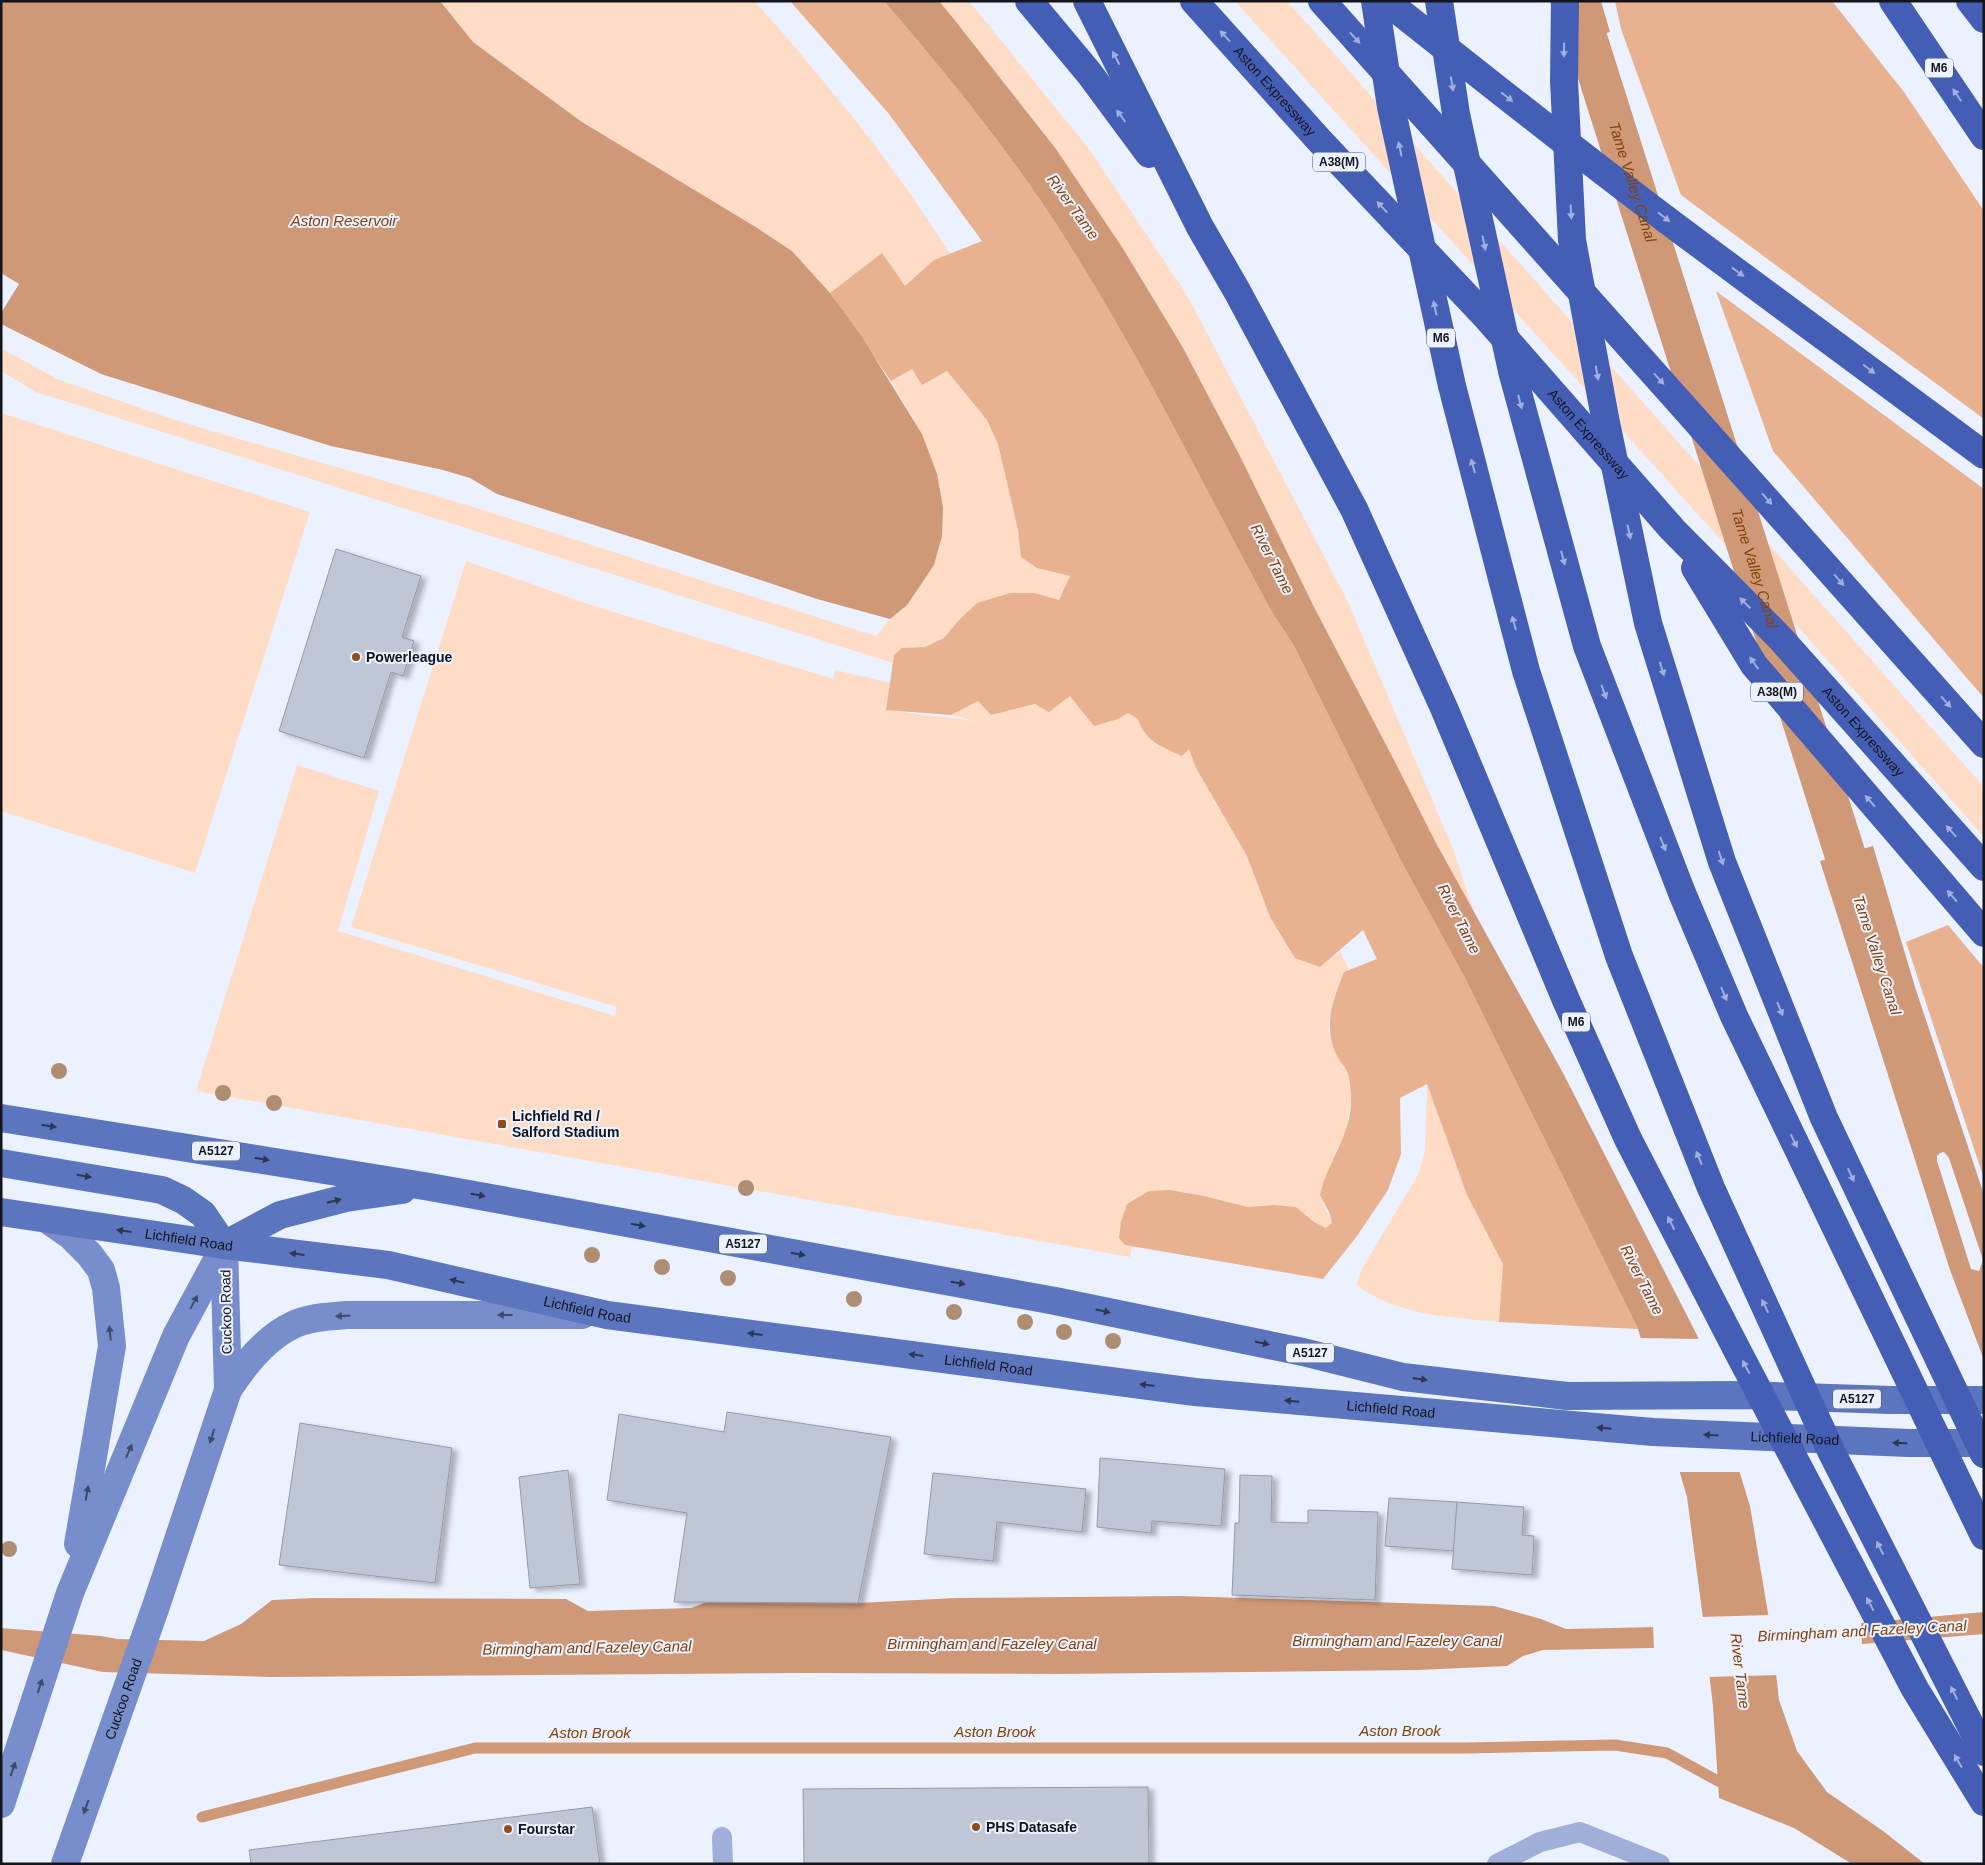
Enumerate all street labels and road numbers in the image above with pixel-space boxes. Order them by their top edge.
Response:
street label: Aston Expressway [1230,43,1319,139]
road number: M6 [1925,58,1953,78]
road number: A38(M) [1313,152,1365,172]
road number: M6 [1427,328,1455,348]
street label: Aston Expressway [1545,385,1633,483]
road number: A38(M) [1751,682,1803,702]
street label: Aston Expressway [1819,683,1908,780]
road number: M6 [1562,1012,1590,1032]
road number: A5127 [192,1142,240,1160]
street label: Lichfield Road [144,1225,234,1254]
road number: A5127 [719,1234,767,1254]
street label: Cuckoo Road [217,1269,235,1355]
street label: Lichfield Road [542,1293,632,1326]
road number: A5127 [1286,1344,1334,1362]
street label: Lichfield Road [943,1351,1034,1379]
road number: A5127 [1833,1390,1881,1408]
street label: Lichfield Road [1346,1397,1436,1421]
street label: Lichfield Road [1750,1428,1840,1448]
street label: Cuckoo Road [102,1656,145,1742]

